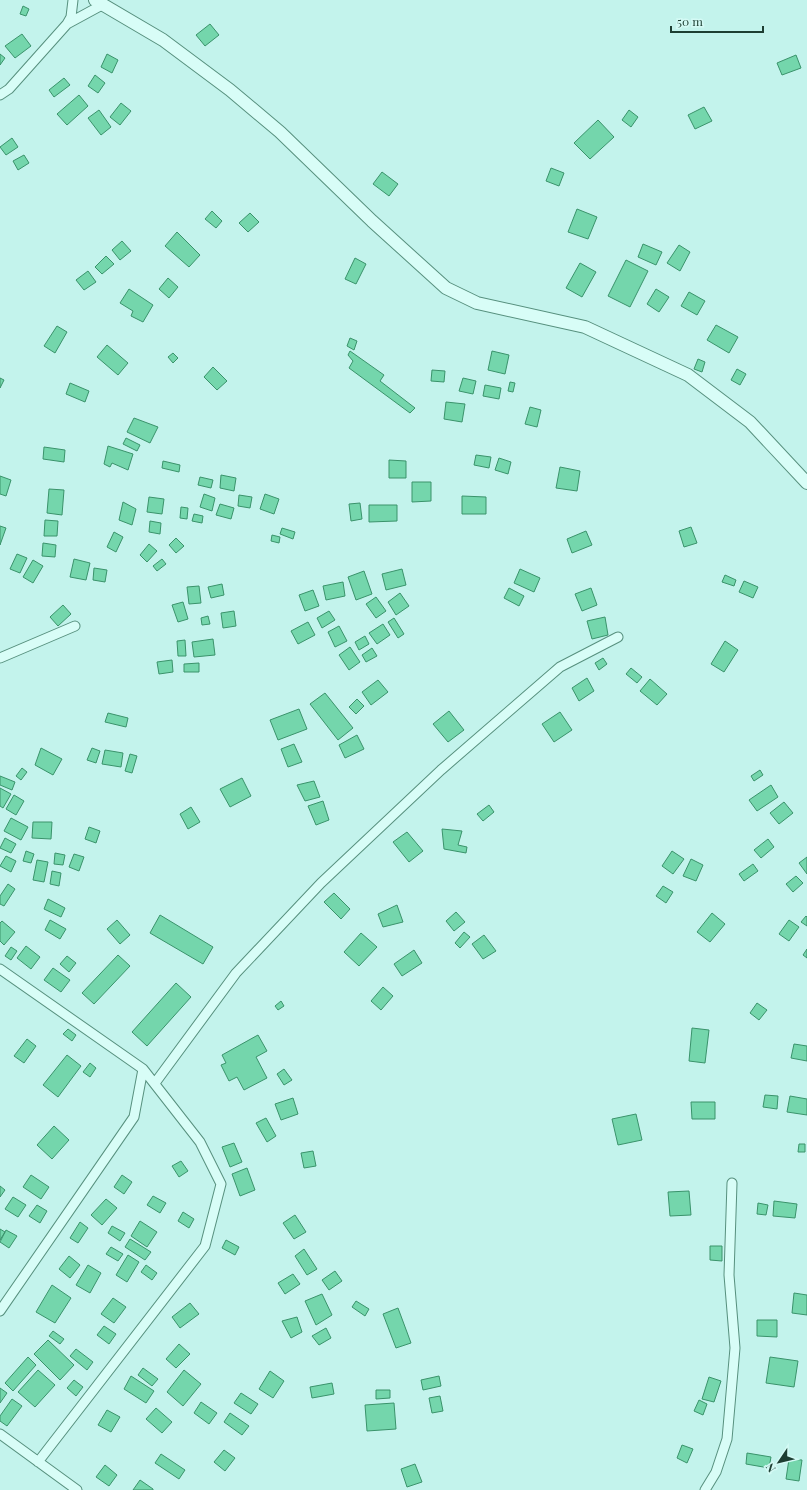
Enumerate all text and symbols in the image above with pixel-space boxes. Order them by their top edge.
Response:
scale bar [671,8,763,34]
text: 50 m [677,13,703,29]
north arrow [759,1442,799,1482]
text: N [762,1460,779,1476]

